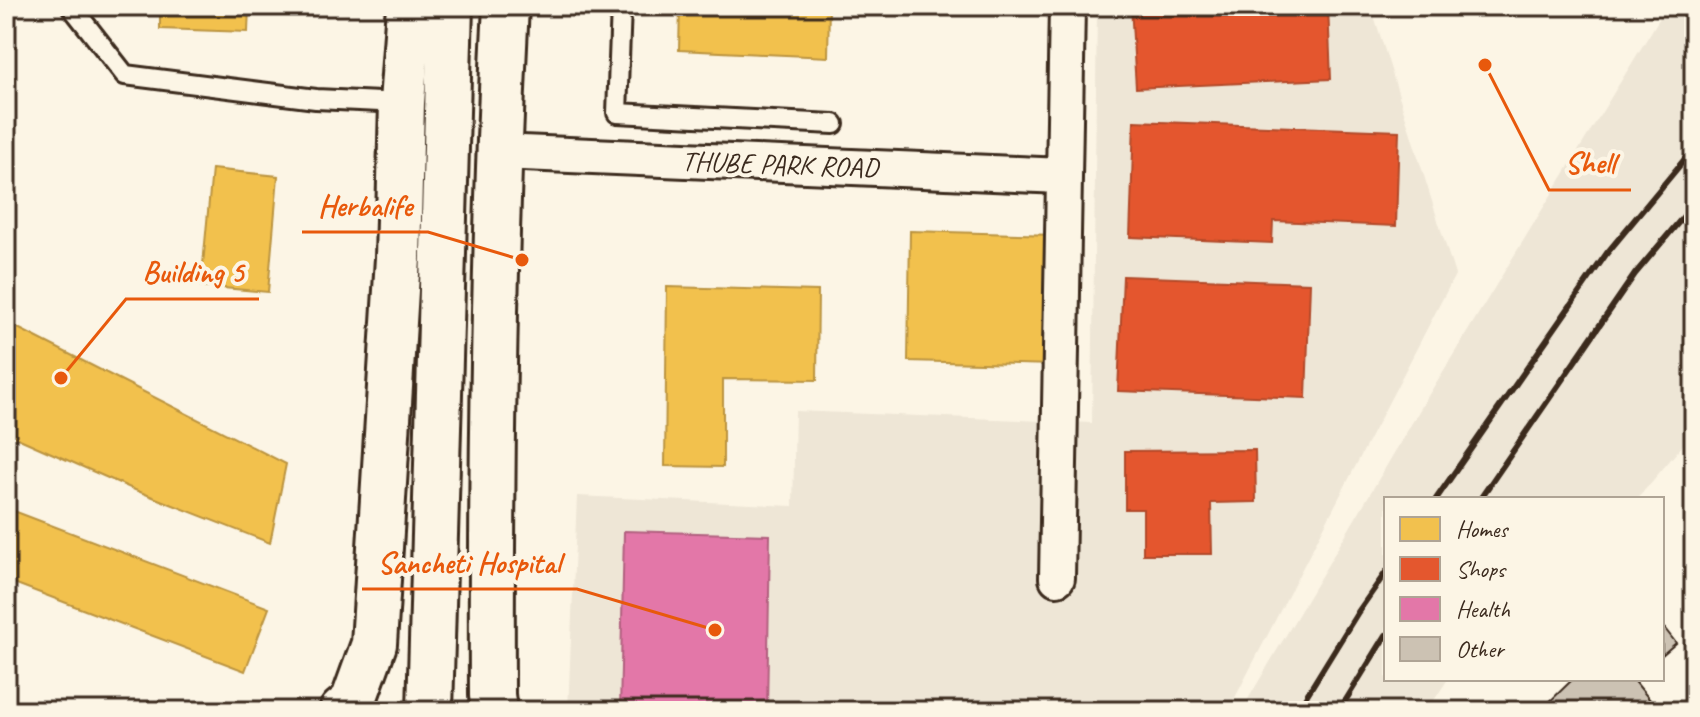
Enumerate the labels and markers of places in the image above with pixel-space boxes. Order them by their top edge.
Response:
callout: Shell [1549,136,1631,190]
callout: Herbalife [302,178,428,232]
callout: Building 5 [126,245,259,299]
callout: Sancheti Hospital [362,535,577,589]

